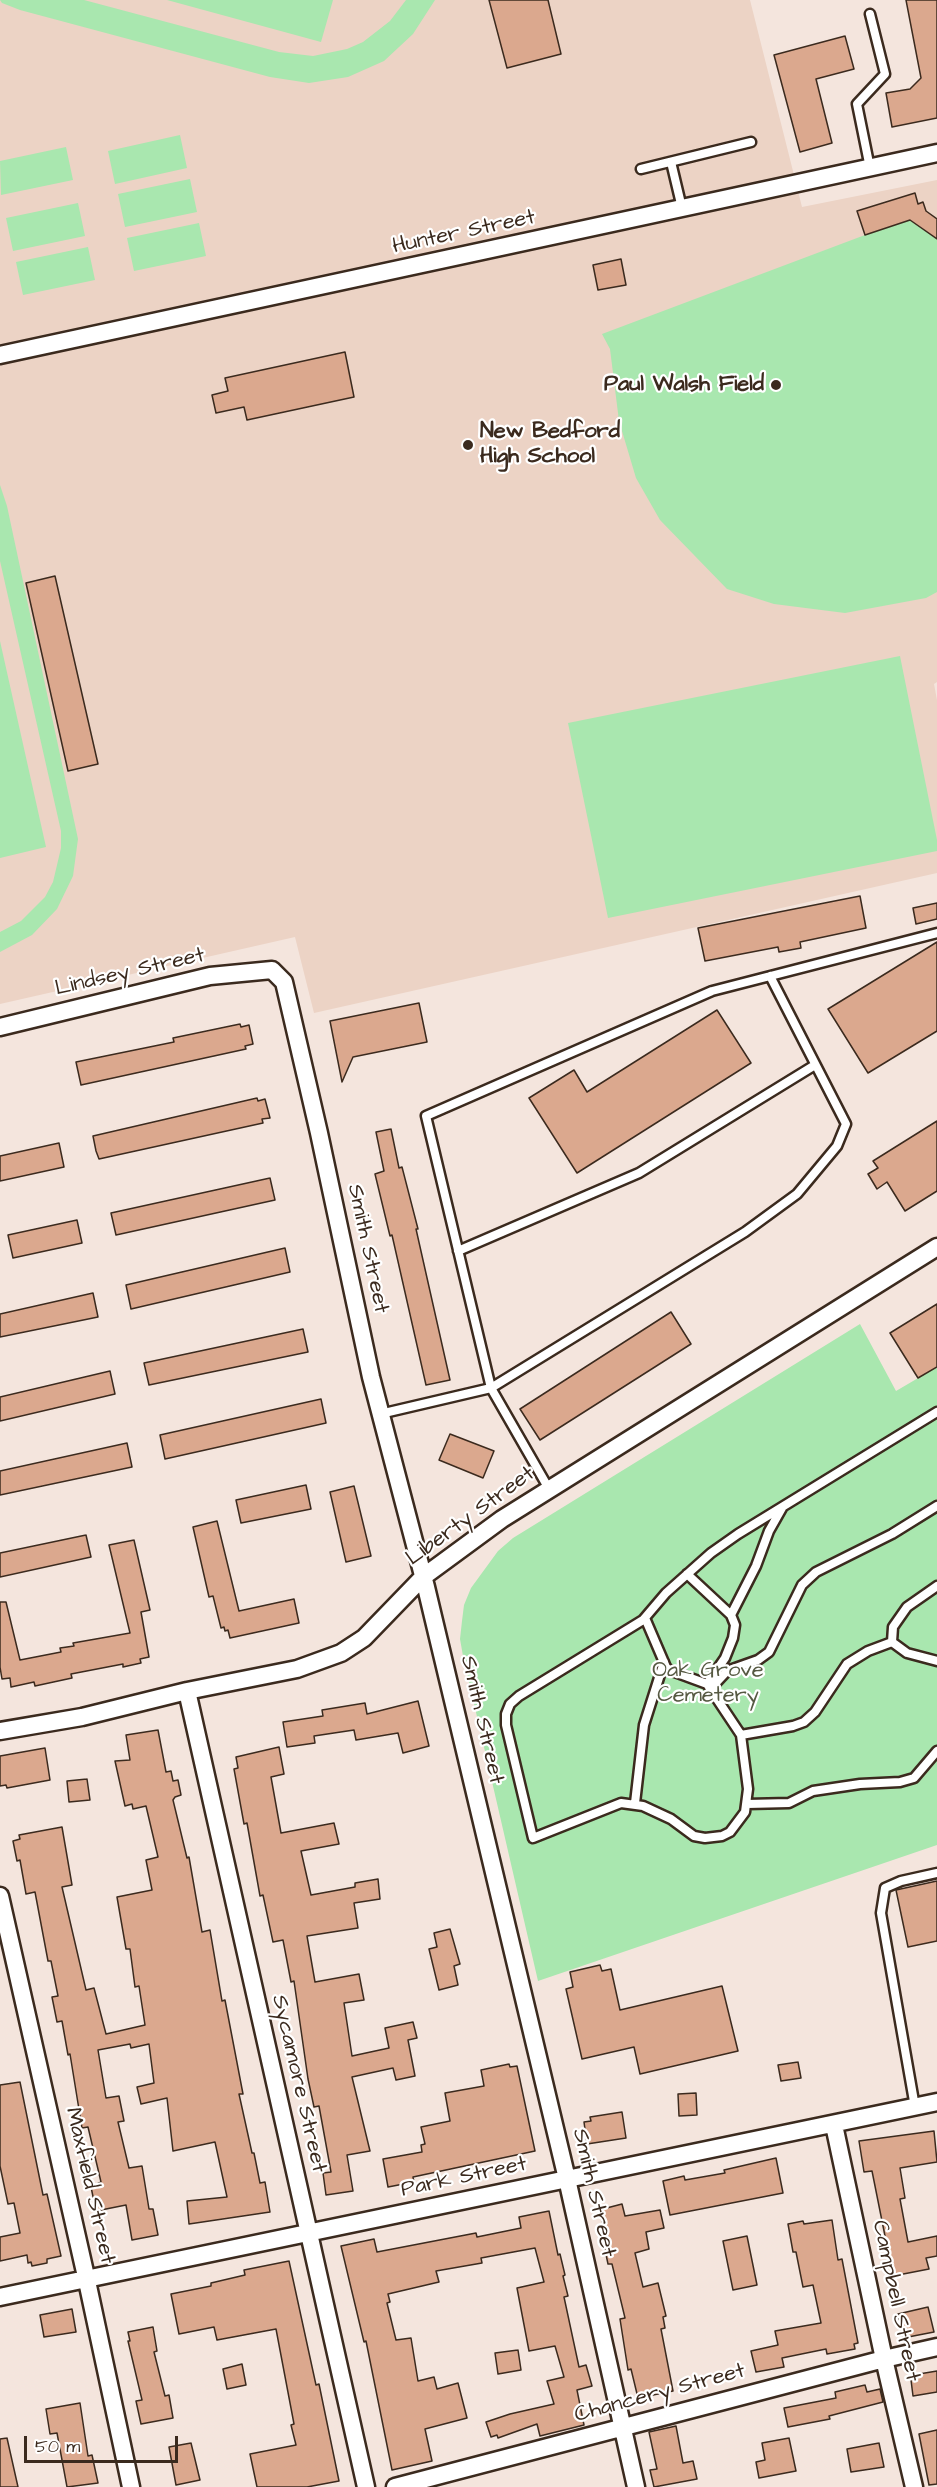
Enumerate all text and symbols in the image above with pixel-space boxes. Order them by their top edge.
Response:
street label: Hunter Street [390,205,538,261]
place label: Paul Walsh Field [604,372,764,398]
marker: Paul Walsh Field [769,378,783,392]
place label: New Bedford High School [480,419,620,470]
marker: New Bedford High School [461,438,475,452]
street label: Lindsey Street [53,943,207,1003]
street label: Smith Street [340,1182,394,1316]
street label: Liberty Street [402,1461,540,1573]
street label: Smith Street [453,1653,509,1787]
park label: Oak Grove Cemetery [652,1658,764,1710]
street label: Sycamore Street [265,1993,331,2175]
street label: Maxfield Street [58,2105,120,2267]
street label: Smith Street [565,2126,621,2260]
street label: Park Street [399,2152,529,2204]
street label: Campbell Street [865,2218,925,2384]
street label: Chancery Street [572,2359,748,2429]
scale bar [27,2424,182,2462]
text: 50 m [35,2434,80,2459]

